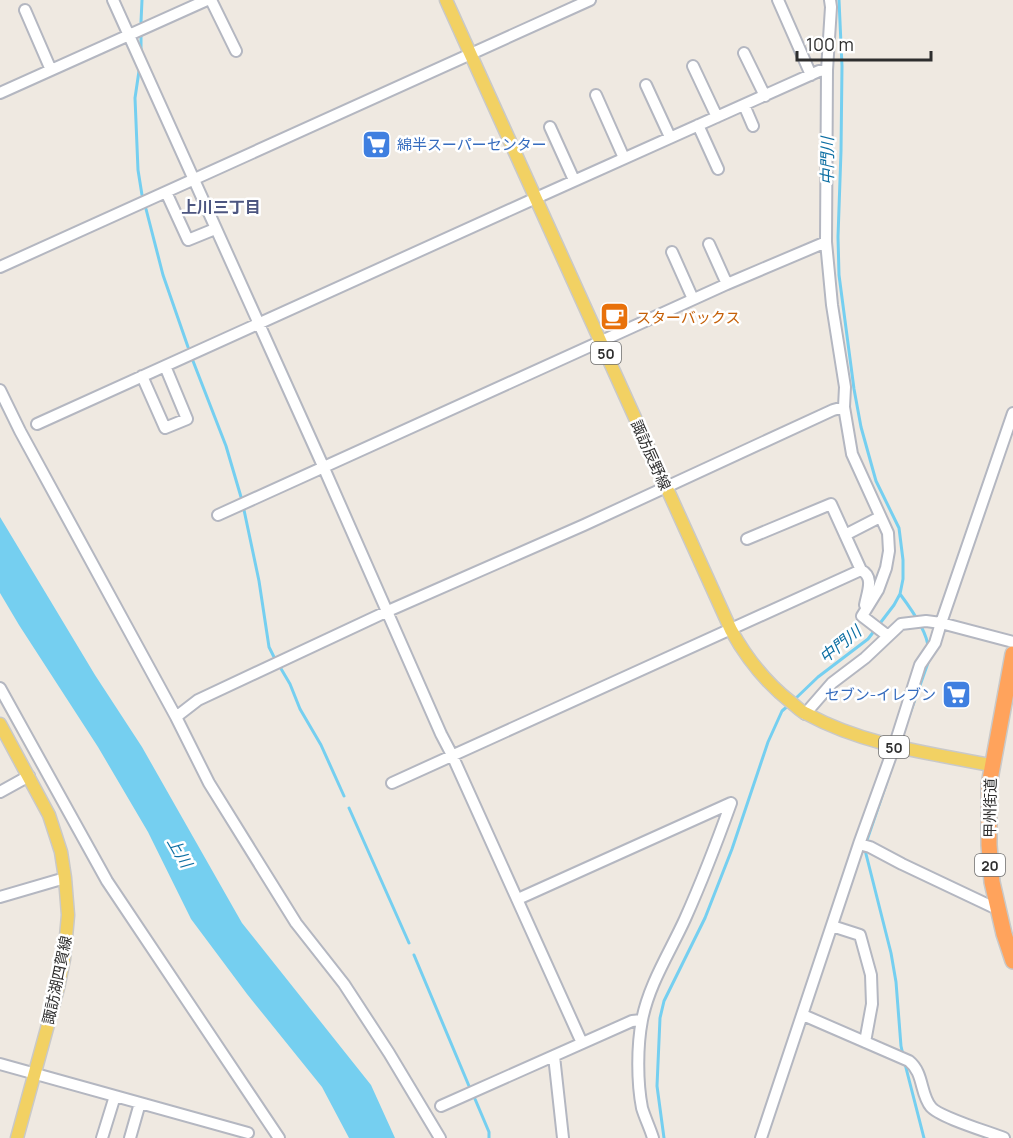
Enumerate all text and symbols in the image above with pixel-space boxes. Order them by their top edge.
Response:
scale bar [797,24,930,62]
text: 100 m [806,32,854,56]
supermarket icon: 綿半スーパーセンター [360,128,392,160]
place label: 綿半スーパーセンター [397,134,547,155]
water label: 中門川 [816,135,838,185]
district label: 上川三丁目 [181,196,261,218]
cafe icon: スターバックス [599,301,631,333]
place label: スターバックス [636,307,740,328]
road number: 50 [591,342,621,364]
street label: 諏訪辰野線 [626,416,676,494]
water label: 中門川 [814,619,867,668]
supermarket icon: セブン-イレブン [941,678,973,710]
place label: セブン-イレブン [825,684,936,705]
road number: 50 [879,736,909,758]
street label: 甲州街道 [979,778,1001,838]
water label: 上川 [162,833,199,873]
road number: 20 [975,854,1005,876]
street label: 諏訪湖四賀線 [37,934,77,1026]

